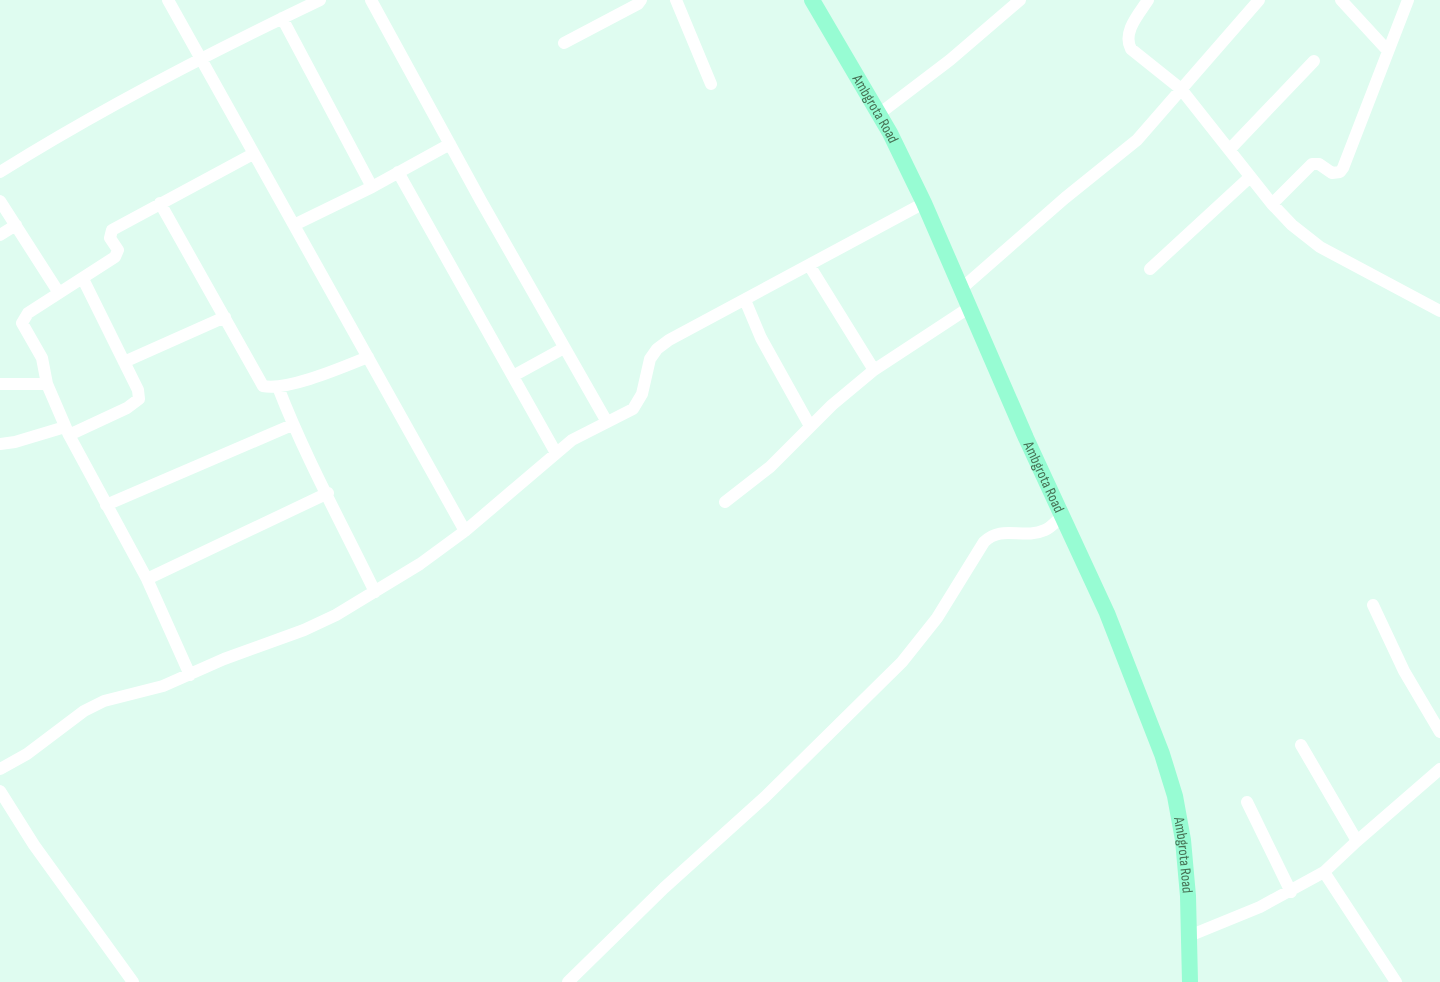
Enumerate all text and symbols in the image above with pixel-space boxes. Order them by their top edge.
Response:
street label: Ambgrota Road [847,70,903,146]
street label: Ambgrota Road [1018,437,1068,516]
street label: Ambgrota Road [1169,814,1197,894]

